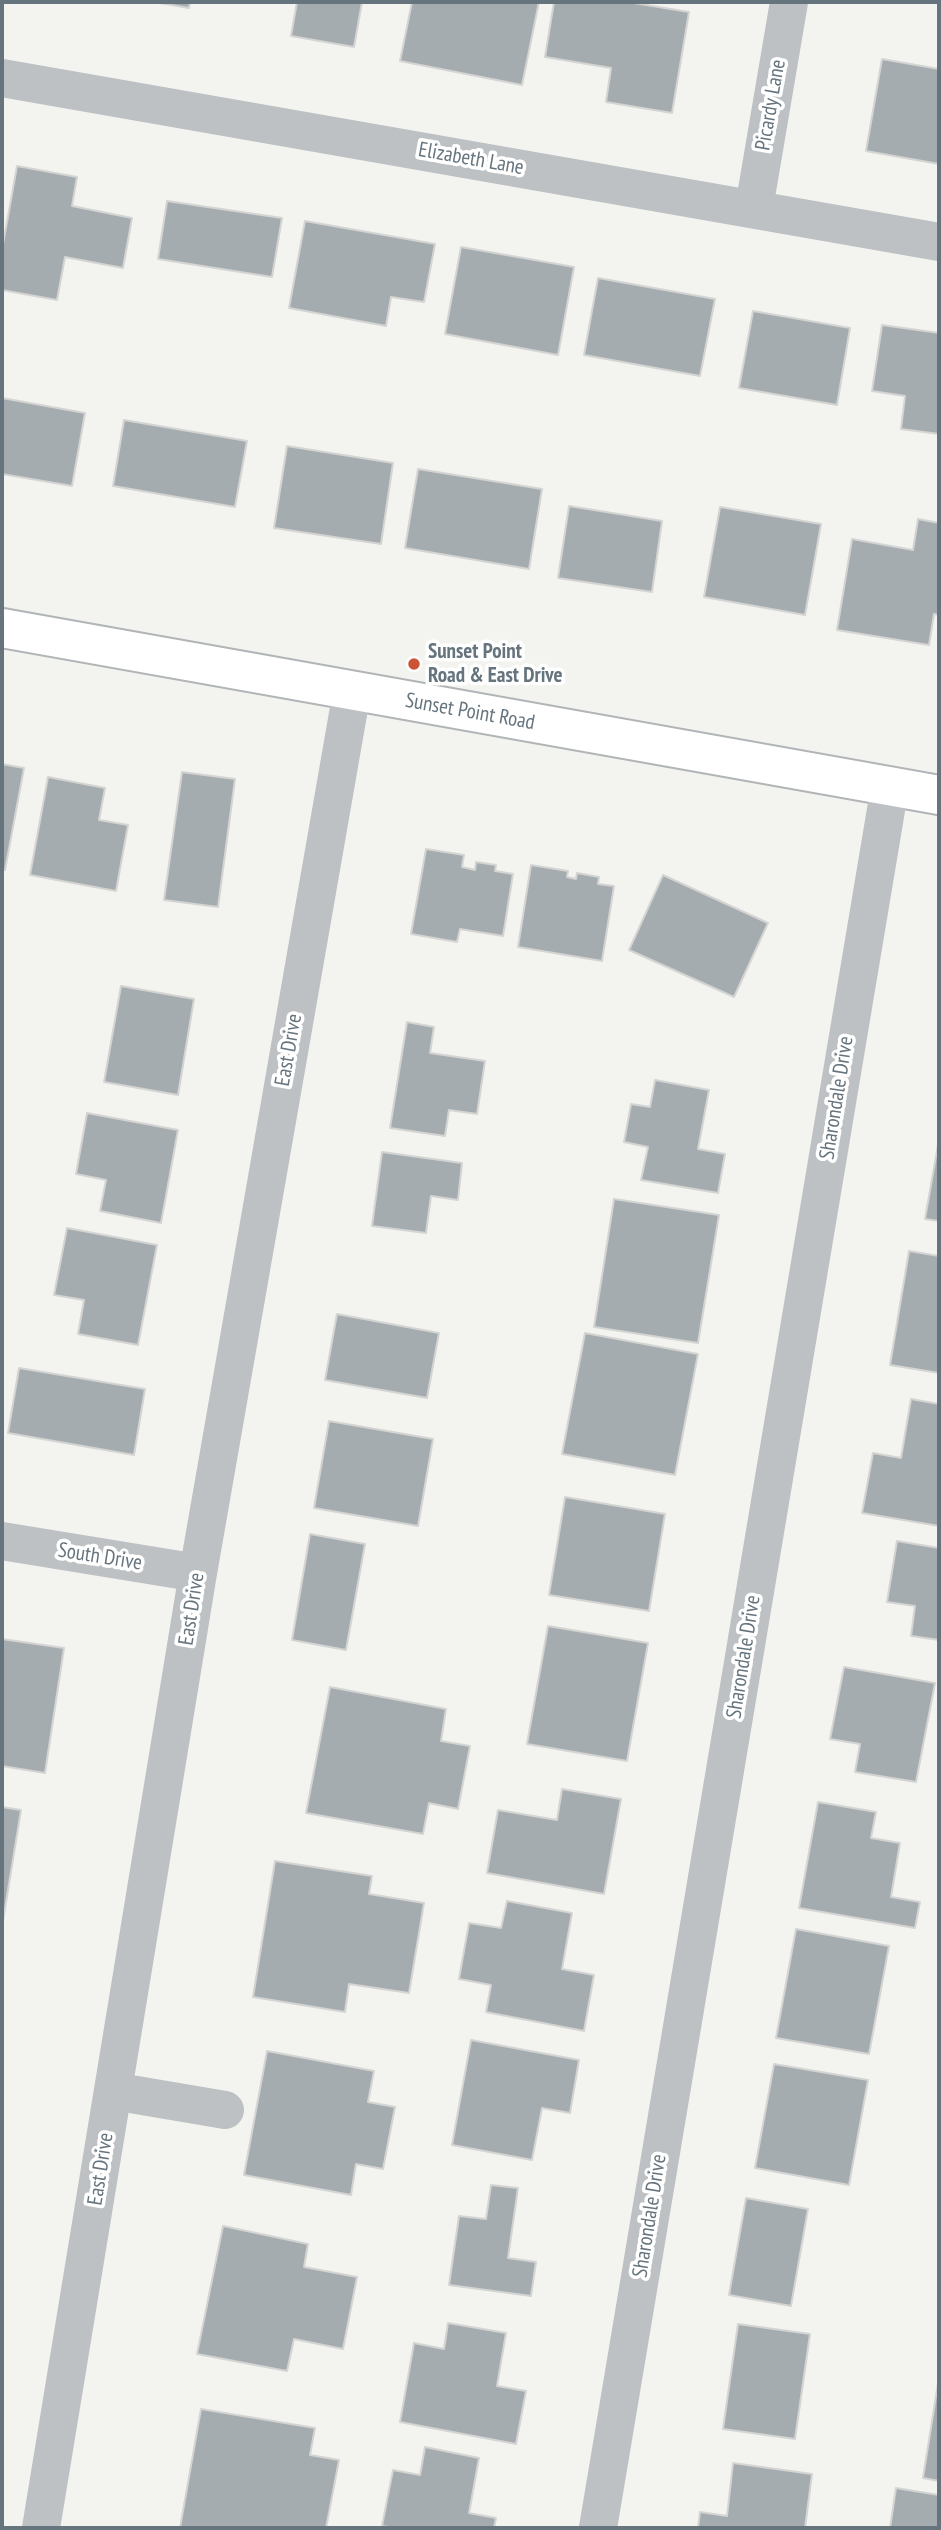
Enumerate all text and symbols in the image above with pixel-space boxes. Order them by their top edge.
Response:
street label: Picardy Lane [751,58,791,152]
street label: Elizabeth Lane [416,137,526,181]
place label: Sunset Point Road & East Drive [428,639,563,689]
marker: Sunset Point Road & East Drive [406,656,422,672]
street label: Sunset Point Road [403,688,537,736]
street label: East Drive [270,1012,308,1088]
street label: Sharondale Drive [815,1035,859,1161]
street label: South Drive [56,1538,144,1576]
street label: East Drive [174,1571,210,1647]
street label: Sharondale Drive [722,1594,766,1720]
street label: East Drive [83,2131,119,2207]
street label: Sharondale Drive [628,2153,672,2279]

